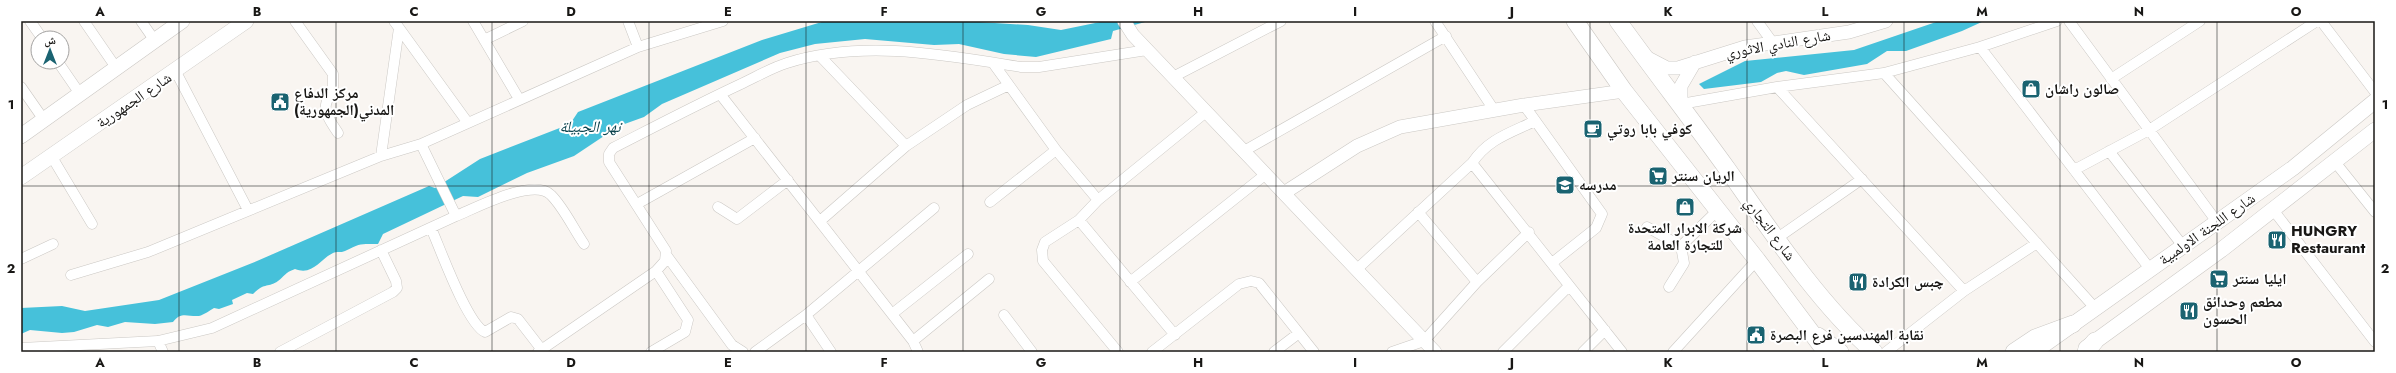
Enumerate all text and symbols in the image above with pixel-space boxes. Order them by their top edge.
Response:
text: A [94,2,105,21]
text: B [253,2,262,21]
text: C [409,2,419,21]
text: D [566,2,576,21]
text: E [724,2,732,21]
text: F [880,2,888,21]
text: G [1036,2,1047,21]
text: H [1193,2,1203,21]
text: I [1353,2,1357,21]
text: J [1507,2,1514,21]
text: K [1663,2,1673,21]
text: L [1822,2,1829,21]
text: M [1976,2,1988,21]
text: N [2134,2,2144,21]
text: O [2291,2,2302,21]
street label: شارع النادي الاثوري [1724,24,1833,65]
north arrow [30,30,70,70]
text: ش [44,32,56,48]
street label: شارع الجمهورية [92,67,176,133]
shop icon: صالون راشان [2020,78,2042,100]
place label: صالون راشان [2045,78,2119,100]
place label: مركز الدفاع المدني(الجمهورية) [294,82,394,122]
public building icon: مركز الدفاع المدني(الجمهورية) [269,91,291,113]
text: 1 [8,95,14,114]
text: 1 [2382,95,2388,114]
water label: نهر الجبيلة [559,115,623,138]
cafe icon: كوفي بابا روتي [1582,118,1604,140]
place label: كوفي بابا روتي [1607,118,1693,141]
supermarket icon: الريان سنتر [1647,165,1669,187]
place label: الريان سنتر [1671,165,1735,187]
school or university icon: مدرسه [1554,174,1576,196]
place label: مدرسه [1579,174,1617,196]
street label: شارع اللجنة الاولمبية [2154,187,2260,271]
street label: شارع التجاري [1738,193,1801,266]
shop icon: شركة الابرار المتحدة للتجارة العامة [1674,196,1696,218]
place label: شركة الابرار المتحدة للتجارة العامة [1628,217,1742,256]
place label: HUNGRY Restaurant [2291,220,2365,259]
restaurant icon: HUNGRY Restaurant [2266,229,2288,251]
text: 2 [7,259,15,278]
text: 2 [2381,259,2389,278]
supermarket icon: ايليا سنتر [2208,268,2230,290]
place label: ايليا سنتر [2232,268,2287,290]
restaurant icon: چبس الكرادة [1847,271,1869,293]
place label: چبس الكرادة [1872,271,1944,293]
place label: مطعم وحدائق الحسون [2203,291,2283,330]
restaurant icon: مطعم وحدائق الحسون [2178,300,2200,322]
public building icon: نقابة المهندسين فرع البصرة [1745,324,1767,346]
place label: نقابة المهندسين فرع البصرة [1770,324,1924,346]
text: A [94,353,105,372]
text: B [253,353,262,372]
text: C [409,353,419,372]
text: D [566,353,576,372]
text: E [724,353,732,372]
text: F [880,353,888,372]
text: G [1036,353,1047,372]
text: H [1193,353,1203,372]
text: I [1353,353,1357,372]
text: J [1507,353,1514,372]
text: K [1663,353,1673,372]
text: L [1822,353,1829,372]
text: M [1976,353,1988,372]
text: N [2134,353,2144,372]
text: O [2291,353,2302,372]

